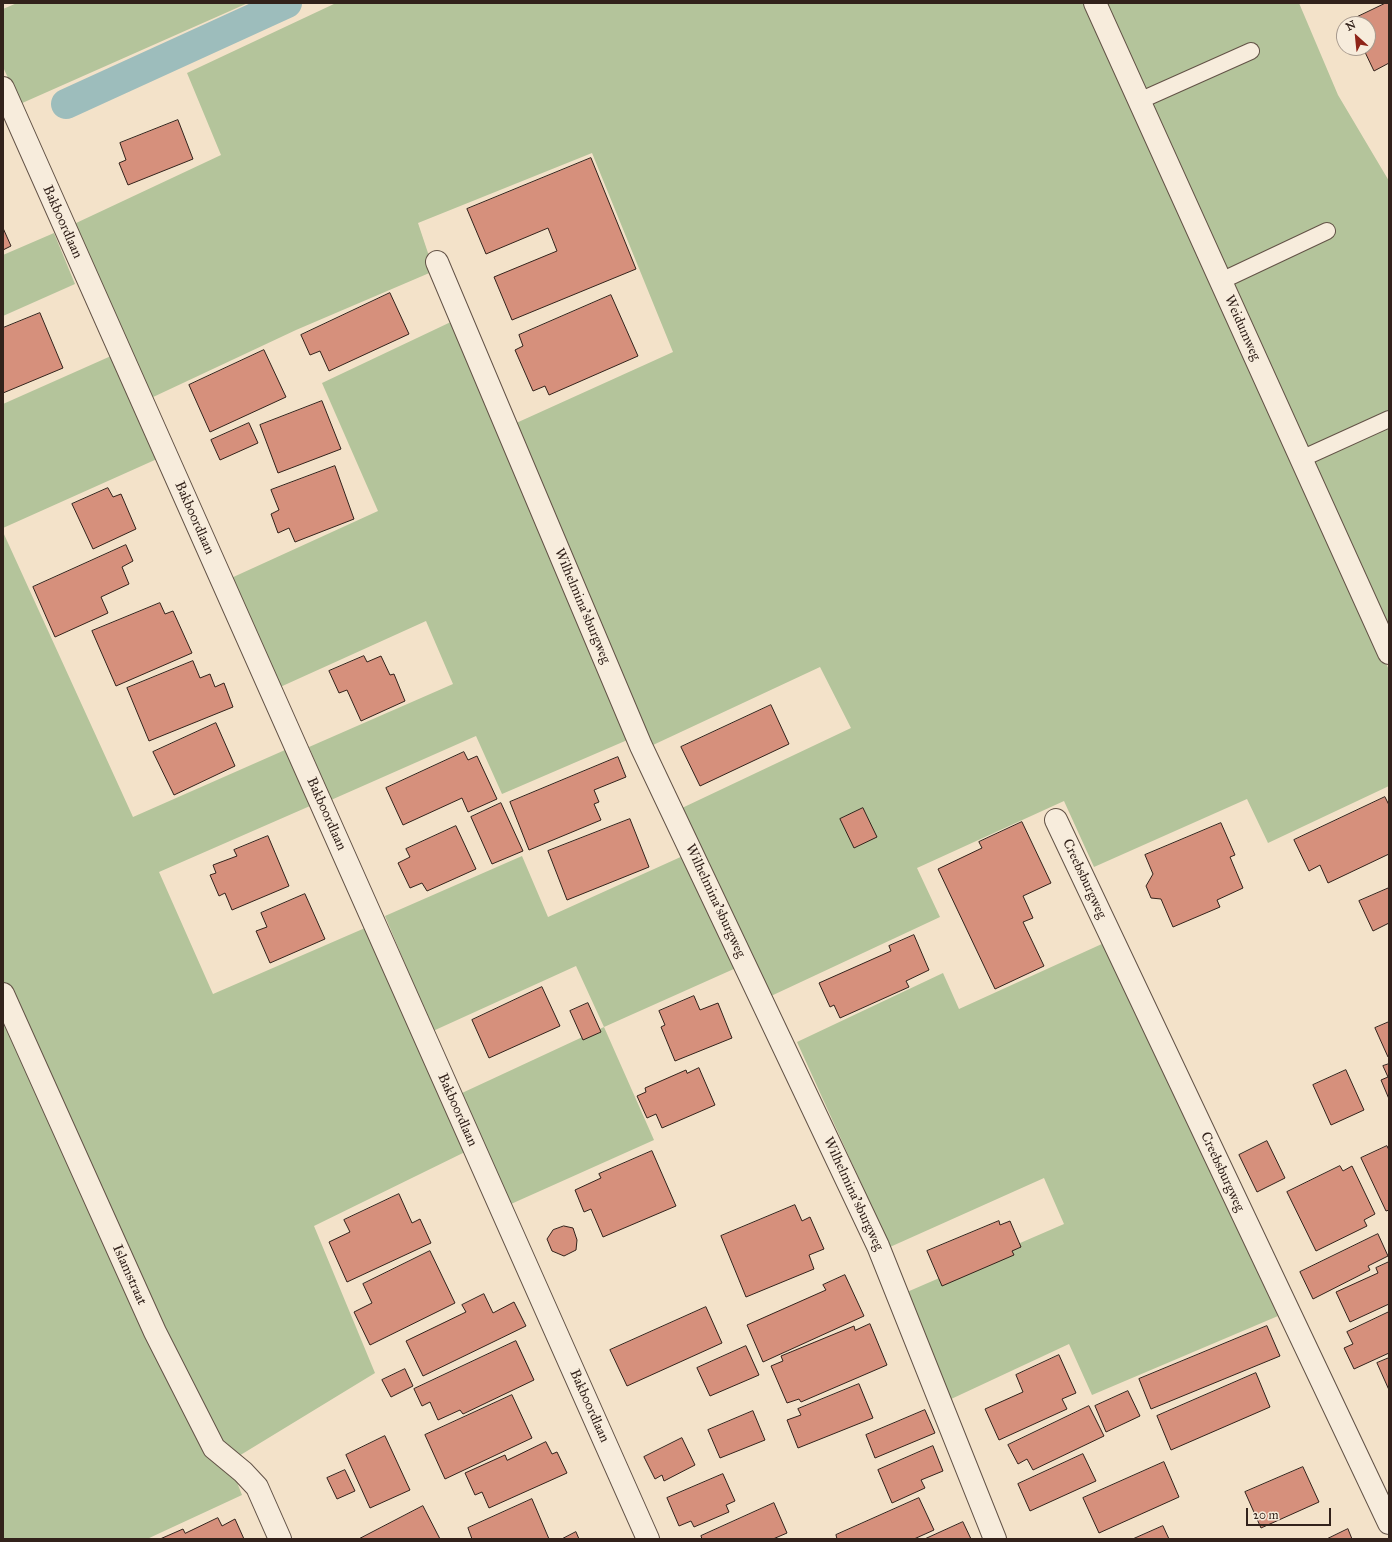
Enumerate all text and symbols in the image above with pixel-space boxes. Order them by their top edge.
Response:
north arrow [1336,16,1376,56]
text: N [1344,18,1358,34]
street label: Bakboordlaan [38,183,86,261]
street label: Weidumweg [1220,293,1264,363]
street label: Bakboordlaan [170,479,218,557]
street label: Wilhelmina'sburgweg [550,546,614,666]
street label: Bakboordlaan [302,775,350,853]
street label: Creebsburgweg [1058,837,1110,921]
street label: Wilhelmina'sburgweg [681,842,749,960]
street label: Bakboordlaan [433,1071,481,1149]
street label: Creebsburgweg [1196,1130,1248,1214]
street label: Wilhelmina'sburgweg [819,1135,887,1253]
street label: Islamstraat [108,1242,150,1308]
street label: Bakboordlaan [565,1367,613,1445]
scale bar [1248,1500,1333,1526]
text: 20 m [1253,1508,1279,1522]

